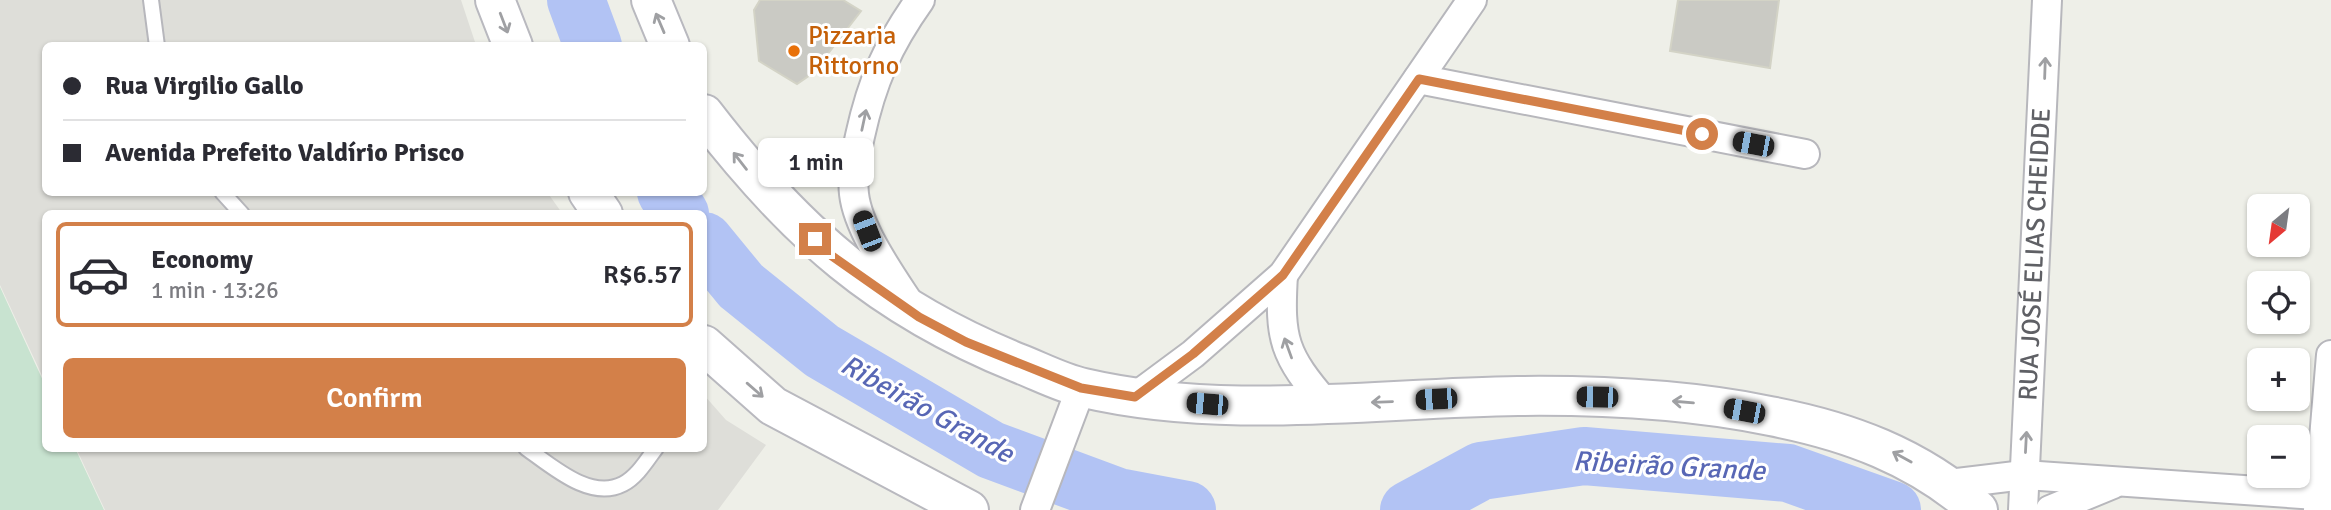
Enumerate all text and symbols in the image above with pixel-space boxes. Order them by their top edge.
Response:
one-way arrow [499,11,512,33]
one-way arrow [653,13,666,34]
place label: Pizzaria Rittorno [808,20,899,82]
marker: Pizzaria Rittorno [786,43,802,59]
one-way arrow [2038,57,2051,80]
text: Rua Virgilio Gallo [105,70,304,102]
street label: RUA JOSÉ ELIAS CHEIDDE [2012,107,2058,401]
one-way arrow [857,109,871,132]
route start [1686,118,1718,150]
car [1731,130,1776,158]
text: Avenida Prefeito Valdírio Prisco [105,137,464,169]
callout: 1 min [757,138,873,187]
text: 1 min [788,148,844,177]
one-way arrow [733,153,748,171]
north arrow [2247,194,2310,257]
map controls [2247,194,2310,488]
car [850,208,885,254]
route end [799,223,831,255]
icon: car [67,243,130,306]
text: Economy [151,244,253,276]
text: R$6.57 [603,259,682,291]
button: locate [2247,271,2310,334]
text: 1 min · 13:26 [151,276,279,305]
one-way arrow [1281,337,1294,359]
water label: Ribeirão Grande [835,348,1021,471]
button: + [2247,348,2310,411]
button: Confirm [63,358,686,438]
one-way arrow [745,382,763,398]
car [1576,386,1619,408]
car [1415,387,1458,411]
car [1186,392,1229,416]
one-way arrow [1371,395,1394,408]
one-way arrow [1672,395,1695,408]
car [1722,397,1767,425]
button: − [2247,425,2310,488]
one-way arrow [2019,431,2032,454]
water label: Ribeirão Grande [1572,444,1768,488]
one-way arrow [1892,450,1913,463]

